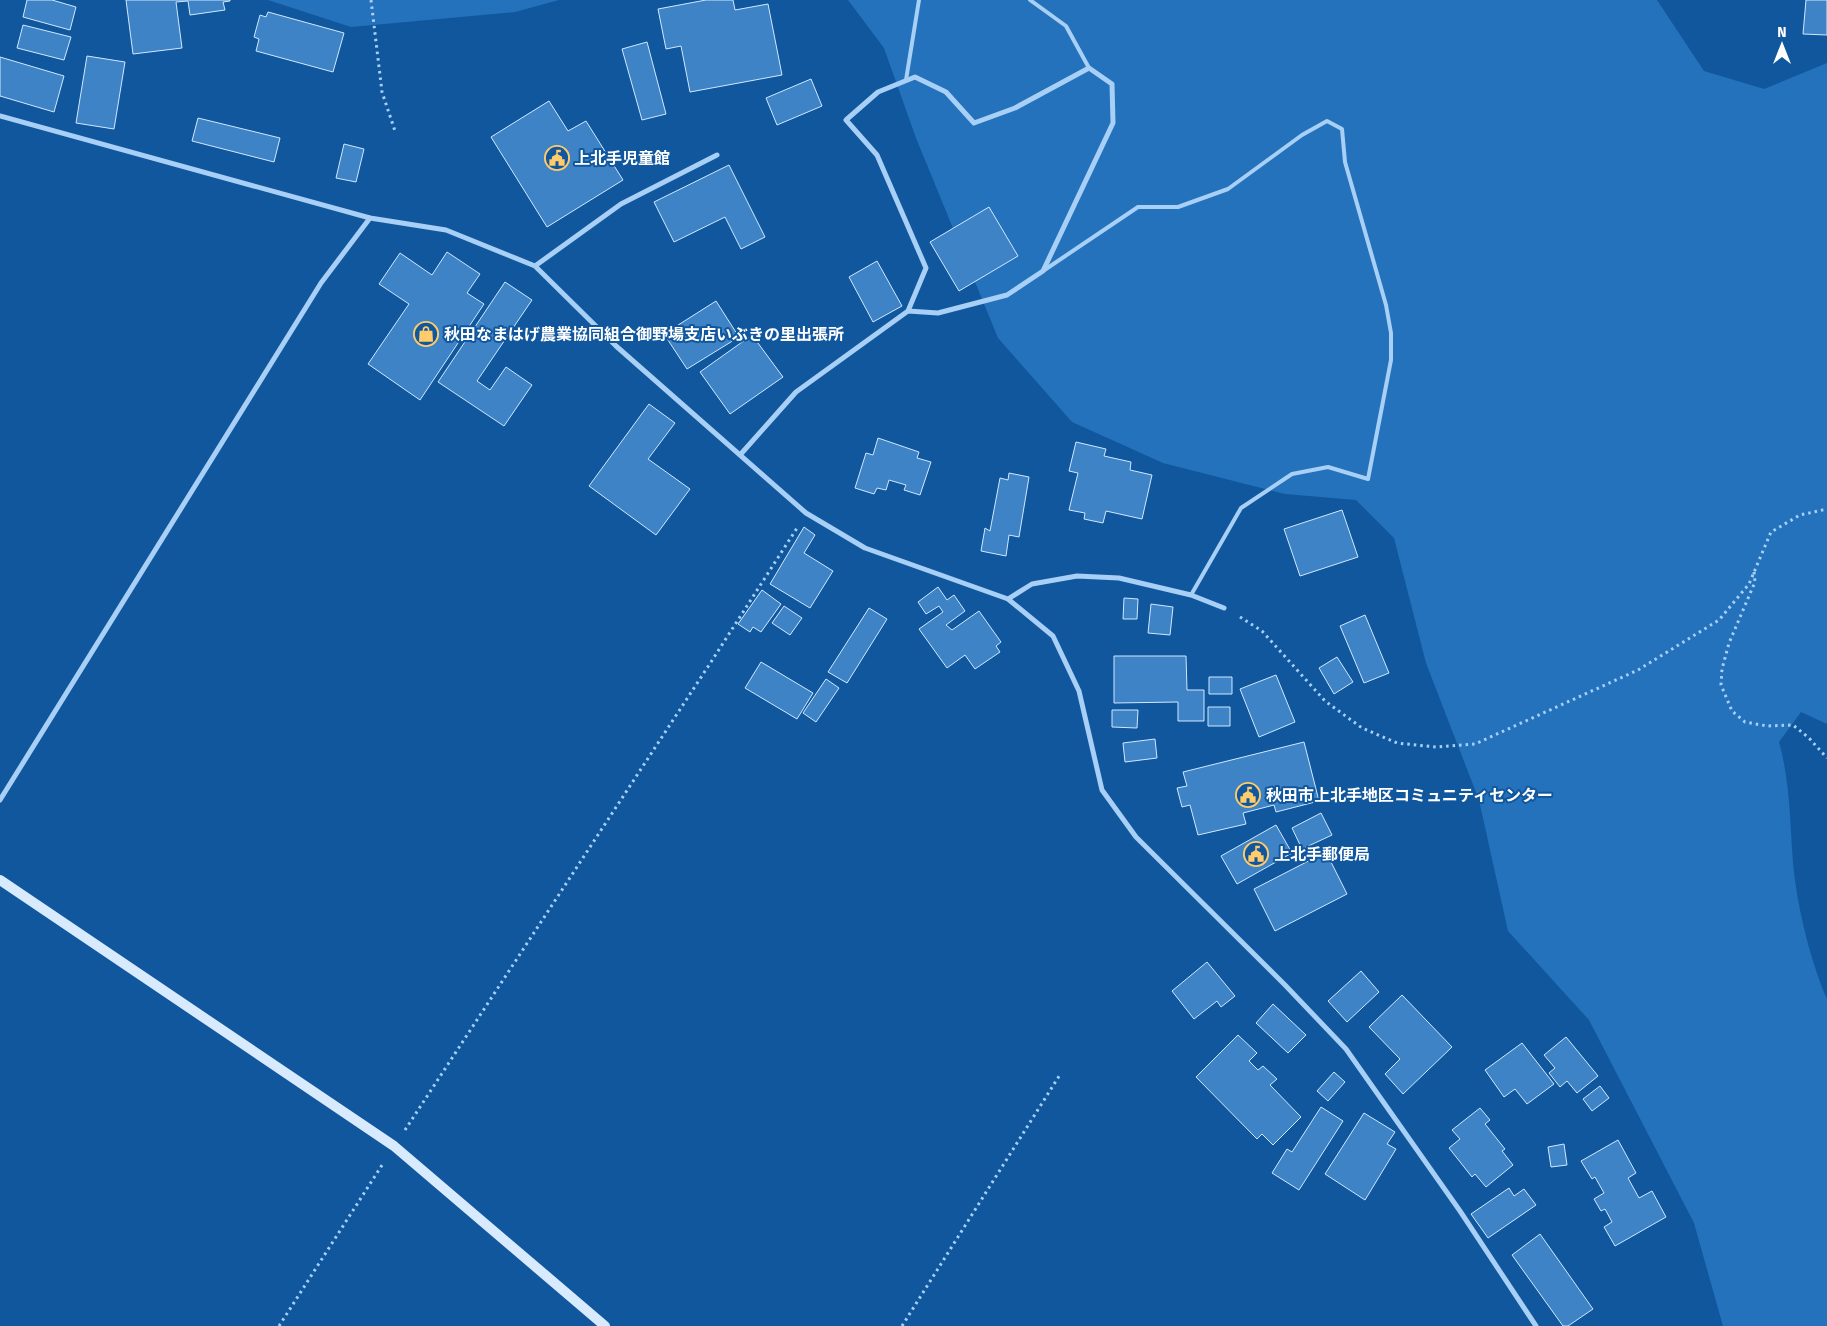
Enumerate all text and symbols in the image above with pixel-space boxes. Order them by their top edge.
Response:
north arrow [1757,20,1807,70]
text: N [1777,24,1787,41]
public building icon: 上北手児童館 [544,145,570,171]
place label: 上北手児童館 [574,149,670,168]
shop icon: 秋田なまはげ農業協同組合御野場支店いぶきの里出張所 [413,321,439,347]
place label: 秋田なまはげ農業協同組合御野場支店いぶきの里出張所 [444,325,844,344]
public building icon: 秋田市上北手地区コミュニティセンター [1235,782,1261,808]
place label: 秋田市上北手地区コミュニティセンター [1266,786,1553,805]
public building icon: 上北手郵便局 [1243,841,1269,867]
place label: 上北手郵便局 [1274,845,1370,864]

